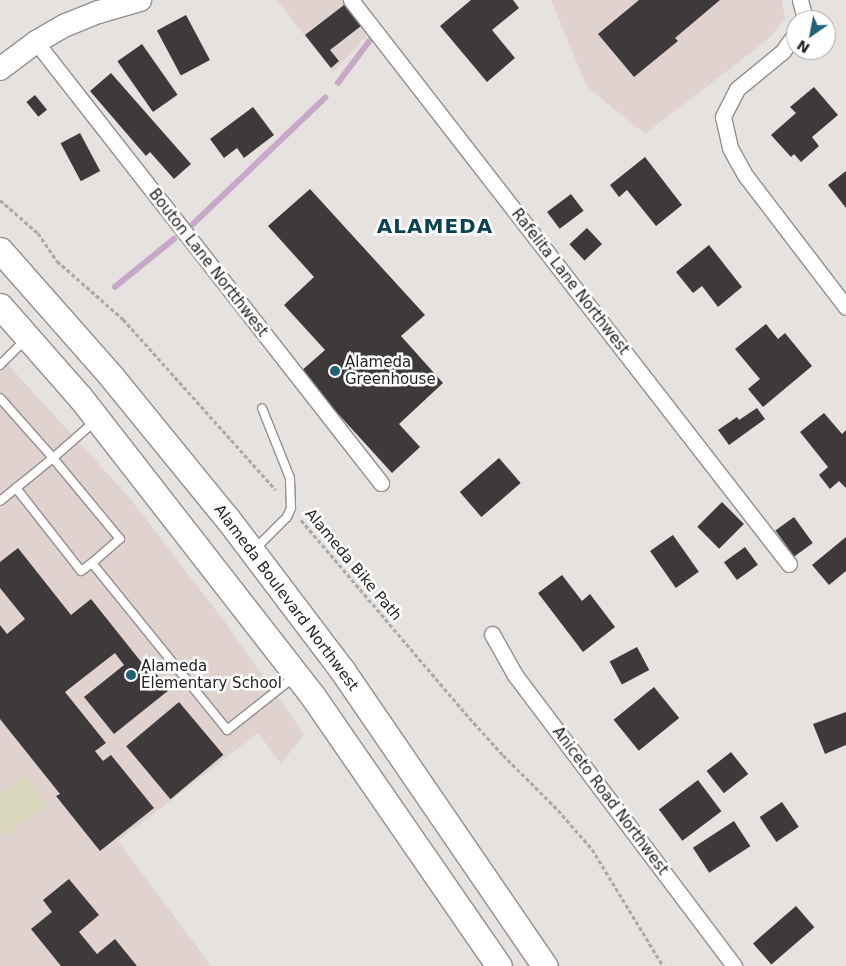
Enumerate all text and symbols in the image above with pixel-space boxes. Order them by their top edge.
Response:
north arrow [786,10,836,60]
text: N [794,37,813,57]
street label: Bouton Lane Nortthwest [145,186,271,340]
street label: Rafelita Lane Northwest [507,205,633,359]
district label: ALAMEDA [376,214,494,238]
place label: Alameda Greenhouse [345,353,436,388]
marker: Alameda Greenhouse [329,365,341,377]
street label: Alameda Boulevard Northwest [210,501,362,695]
street label: Alameda Bike Path [301,505,405,625]
place label: Alameda Elementary School [141,657,282,692]
marker: Alameda Elementary School [125,669,137,681]
street label: Aniceto Road Northwest [548,723,672,879]

